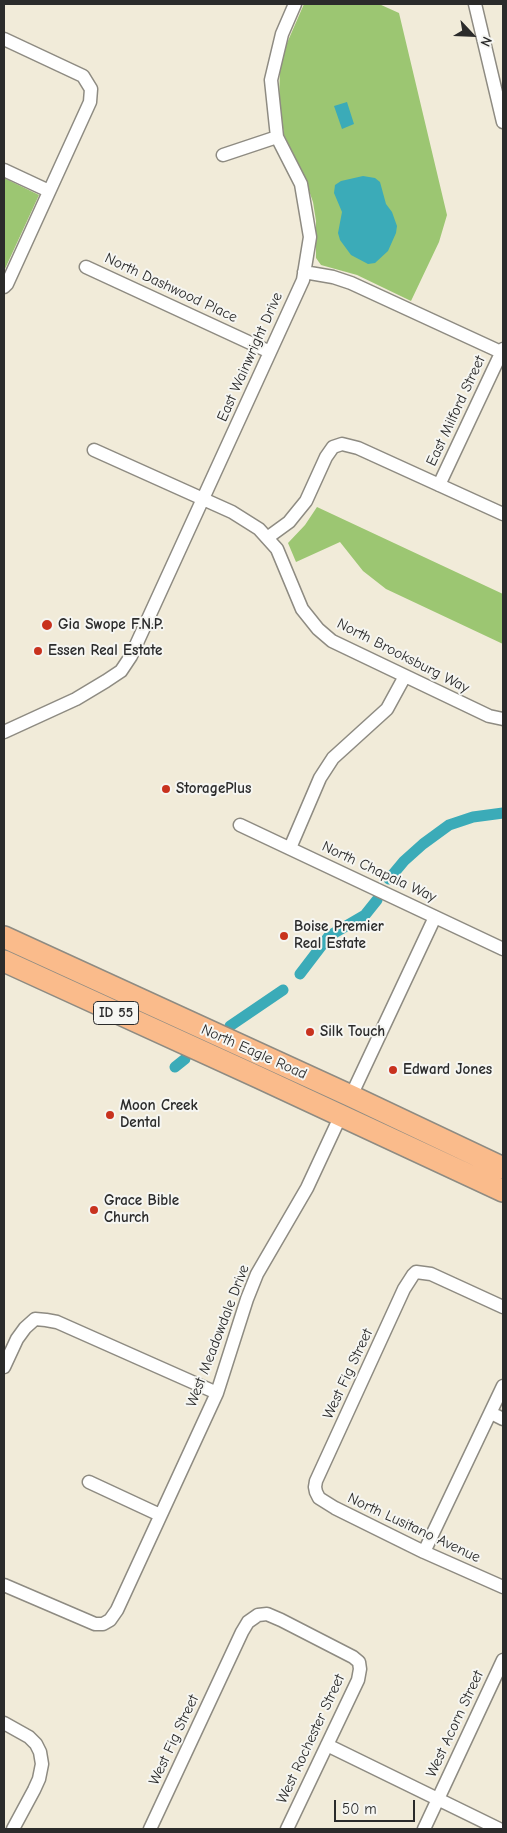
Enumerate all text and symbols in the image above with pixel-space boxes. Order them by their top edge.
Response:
north arrow [447,10,497,60]
text: N [476,34,496,49]
street label: North Dashwood Place [102,249,240,327]
street label: East Wainwright Drive [213,290,287,424]
street label: East Milford Street [423,353,489,469]
street label: North Brooksburg Way [334,615,472,697]
place label: Gia Swope F.N.P. [58,616,163,634]
marker: Gia Swope F.N.P. [40,618,54,632]
place label: Essen Real Estate [48,642,162,660]
marker: Essen Real Estate [32,645,44,657]
place label: StoragePlus [176,780,251,798]
marker: StoragePlus [160,783,172,795]
street label: North Chapala Way [319,838,439,906]
place label: Boise Premier Real Estate [294,918,384,953]
marker: Boise Premier Real Estate [278,930,290,942]
road number: ID 55 [94,1001,138,1024]
street label: North Eagle Road [198,1021,310,1083]
place label: Silk Touch [320,1023,385,1041]
marker: Silk Touch [304,1026,316,1038]
place label: Edward Jones [403,1061,492,1079]
marker: Edward Jones [387,1064,399,1076]
place label: Moon Creek Dental [120,1097,198,1132]
marker: Moon Creek Dental [104,1109,116,1121]
place label: Grace Bible Church [104,1192,179,1227]
marker: Grace Bible Church [88,1204,100,1216]
street label: West Meadowdale Drive [183,1262,253,1410]
street label: West Fig Street [319,1326,377,1422]
street label: North Lusitano Avenue [345,1489,483,1567]
street label: West Acorn Street [422,1668,488,1780]
street label: West Rochester Street [273,1671,349,1807]
street label: West Fig Street [145,1692,203,1788]
scale bar [337,1790,418,1822]
text: 50 m [342,1800,377,1818]

